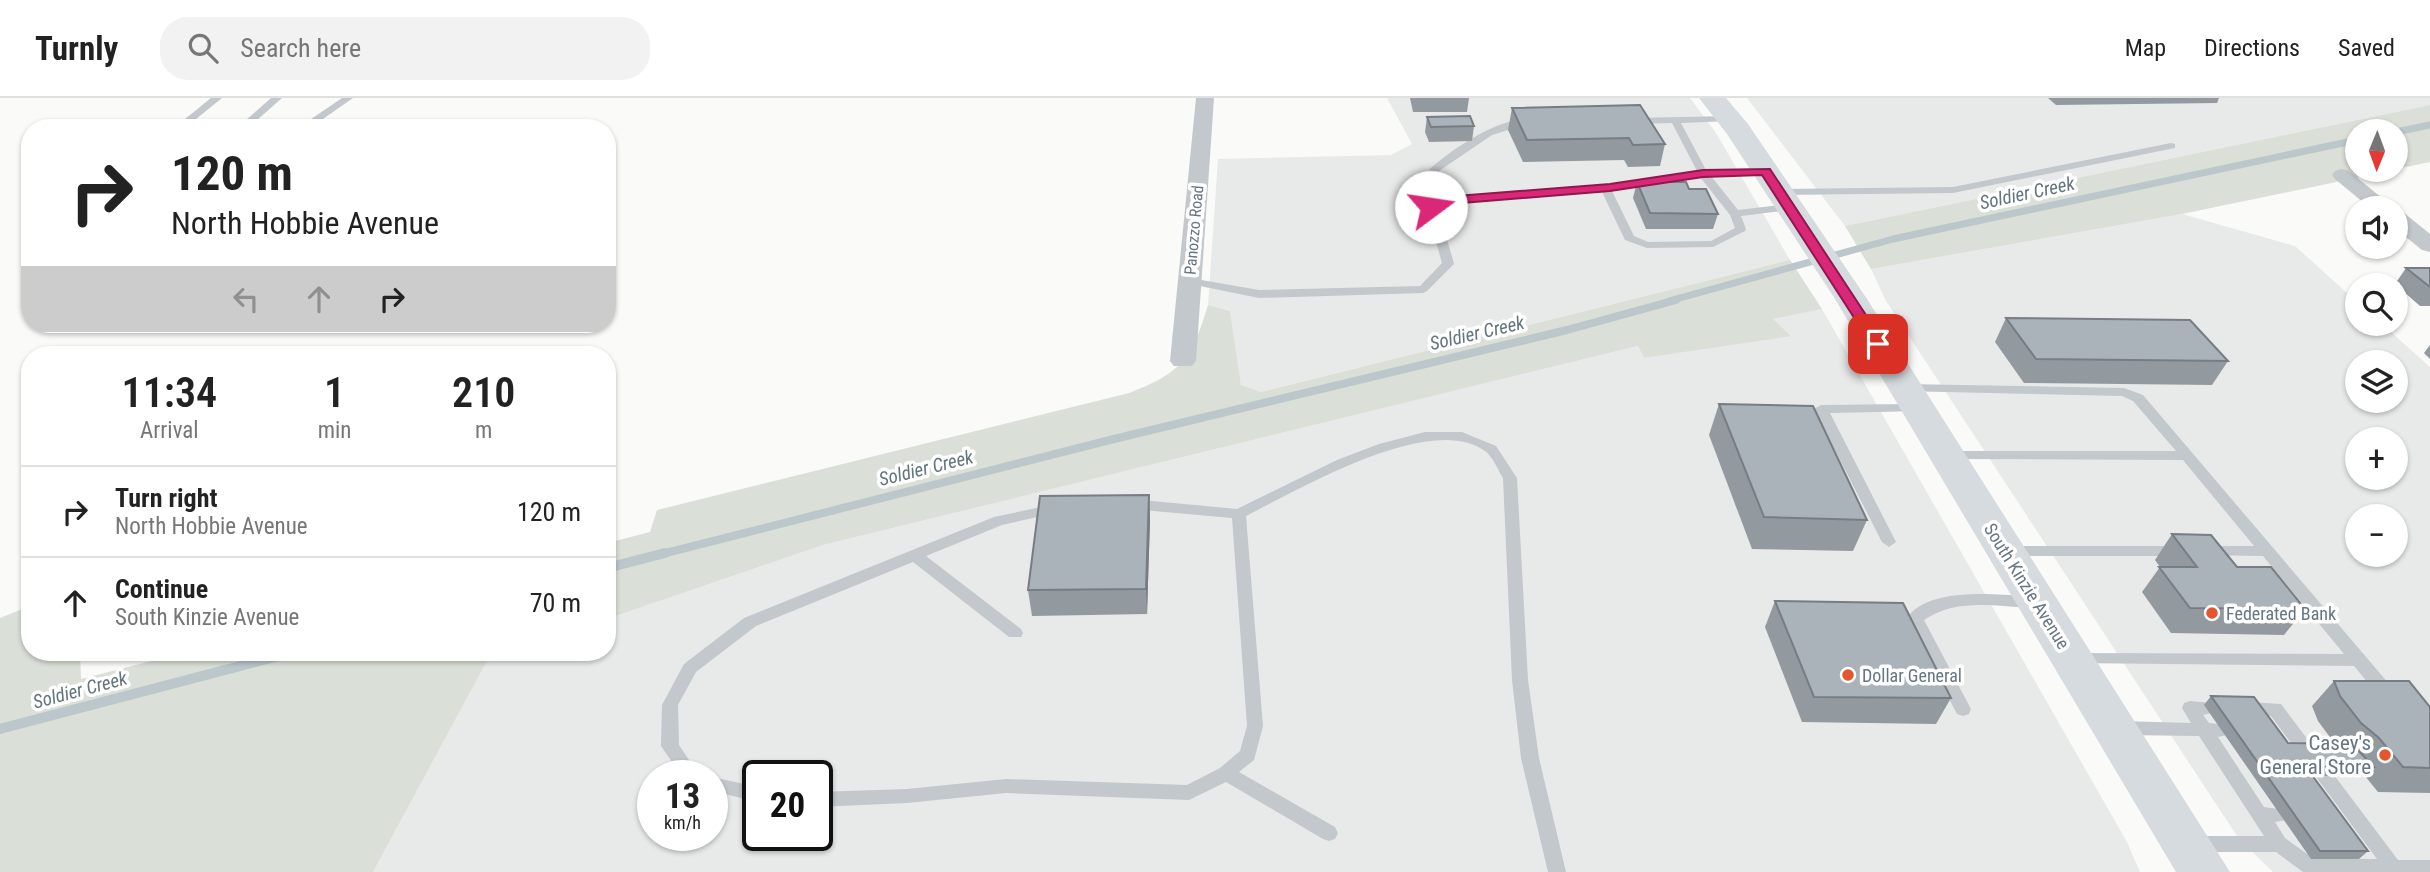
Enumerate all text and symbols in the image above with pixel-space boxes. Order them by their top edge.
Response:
search box [160,17,650,80]
text: Turnly [35,29,118,68]
icon: search [184,29,222,67]
text: Search here [240,33,361,63]
text: Map [2125,34,2166,62]
text: Directions [2204,34,2300,62]
text: Saved [2338,34,2395,62]
north arrow [2345,119,2408,182]
map controls [2345,119,2408,567]
text: 120 m [171,145,293,202]
icon: right [56,147,147,238]
position arrow [1394,170,1468,244]
water label: Soldier Creek [1977,172,2077,214]
street label: Panozzo Road [1181,184,1207,276]
button: sound [2345,196,2408,259]
text: North Hobbie Avenue [171,204,439,242]
button: search [2345,273,2408,336]
icon: left [227,280,265,318]
icon: ahead [300,280,338,318]
icon: right [373,280,411,318]
water label: Soldier Creek [1427,311,1527,355]
pin [1848,314,1908,374]
icon: arrive [1859,325,1897,363]
button: layers [2345,350,2408,413]
text: 11:34 [122,368,217,417]
text: 1 [324,368,345,417]
text: 210 [452,368,515,417]
text: Arrival [140,417,199,444]
text: min [318,417,351,444]
text: m [475,417,492,444]
button: + [2345,427,2408,490]
water label: Soldier Creek [876,445,976,491]
text: Turn right [115,483,217,513]
icon: right [56,493,94,531]
text: 120 m [517,497,581,527]
button: − [2345,504,2408,567]
text: North Hobbie Avenue [115,513,308,540]
street label: South Kinzie Avenue [1980,519,2074,653]
text: Continue [115,574,208,604]
icon: ahead [56,584,94,622]
text: 70 m [530,588,581,618]
place label: Federated Bank [2226,603,2336,624]
text: South Kinzie Avenue [115,604,299,631]
marker: Federated Bank [2204,605,2220,621]
place label: Dollar General [1862,665,1962,686]
water label: Soldier Creek [30,666,130,714]
marker: Dollar General [1840,667,1856,683]
place label: Casey's General Store [2260,731,2371,779]
marker: Casey's General Store [2377,747,2393,763]
speed limit sign: 20 [742,760,833,851]
text: 13 [665,776,700,817]
text: km/h [664,812,701,833]

